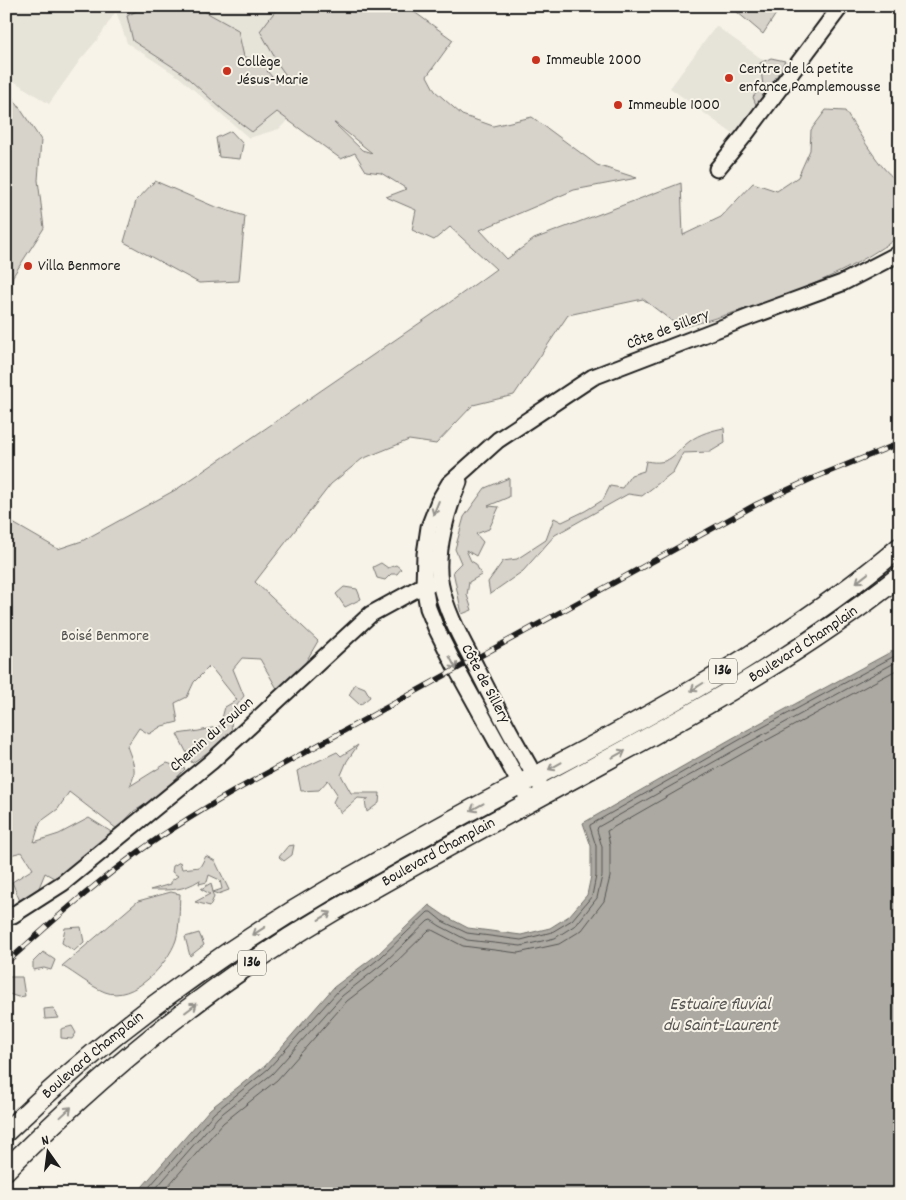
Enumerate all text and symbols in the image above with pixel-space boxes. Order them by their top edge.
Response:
place label: Immeuble 2000 [546,49,641,72]
place label: Collège Jésus-Marie [237,51,308,92]
marker: Immeuble 2000 [530,54,542,66]
place label: Centre de la petite enfance Pamplemousse [739,58,881,99]
marker: Collège Jésus-Marie [221,65,233,77]
marker: Centre de la petite enfance Pamplemousse [723,72,735,84]
place label: Immeuble 1000 [628,94,720,117]
marker: Immeuble 1000 [612,99,624,111]
place label: Villa Benmore [38,255,121,278]
marker: Villa Benmore [22,260,34,272]
street label: Côte de Sillery [623,304,713,356]
one-way arrow [431,500,441,515]
one-way arrow [856,572,869,583]
street label: Boulevard Champlain [744,600,863,689]
park label: Boisé Benmore [61,625,149,648]
street label: Côte de Sillery [454,640,516,728]
one-way arrow [448,655,458,670]
road number: 136 [709,658,737,684]
one-way arrow [691,682,705,692]
street label: Chemin du Foulon [165,692,259,778]
one-way arrow [611,749,626,759]
one-way arrow [548,762,563,771]
one-way arrow [470,803,484,813]
street label: Boulevard Champlain [377,811,499,893]
one-way arrow [318,911,332,921]
one-way arrow [253,926,267,936]
road number: 136 [238,950,266,976]
water label: Estuaire fluvial du Saint-Laurent [663,993,779,1039]
one-way arrow [184,1003,198,1013]
street label: Boulevard Champlain [37,1006,149,1105]
one-way arrow [60,1106,73,1118]
north arrow [22,1128,72,1178]
text: N [40,1131,51,1152]

